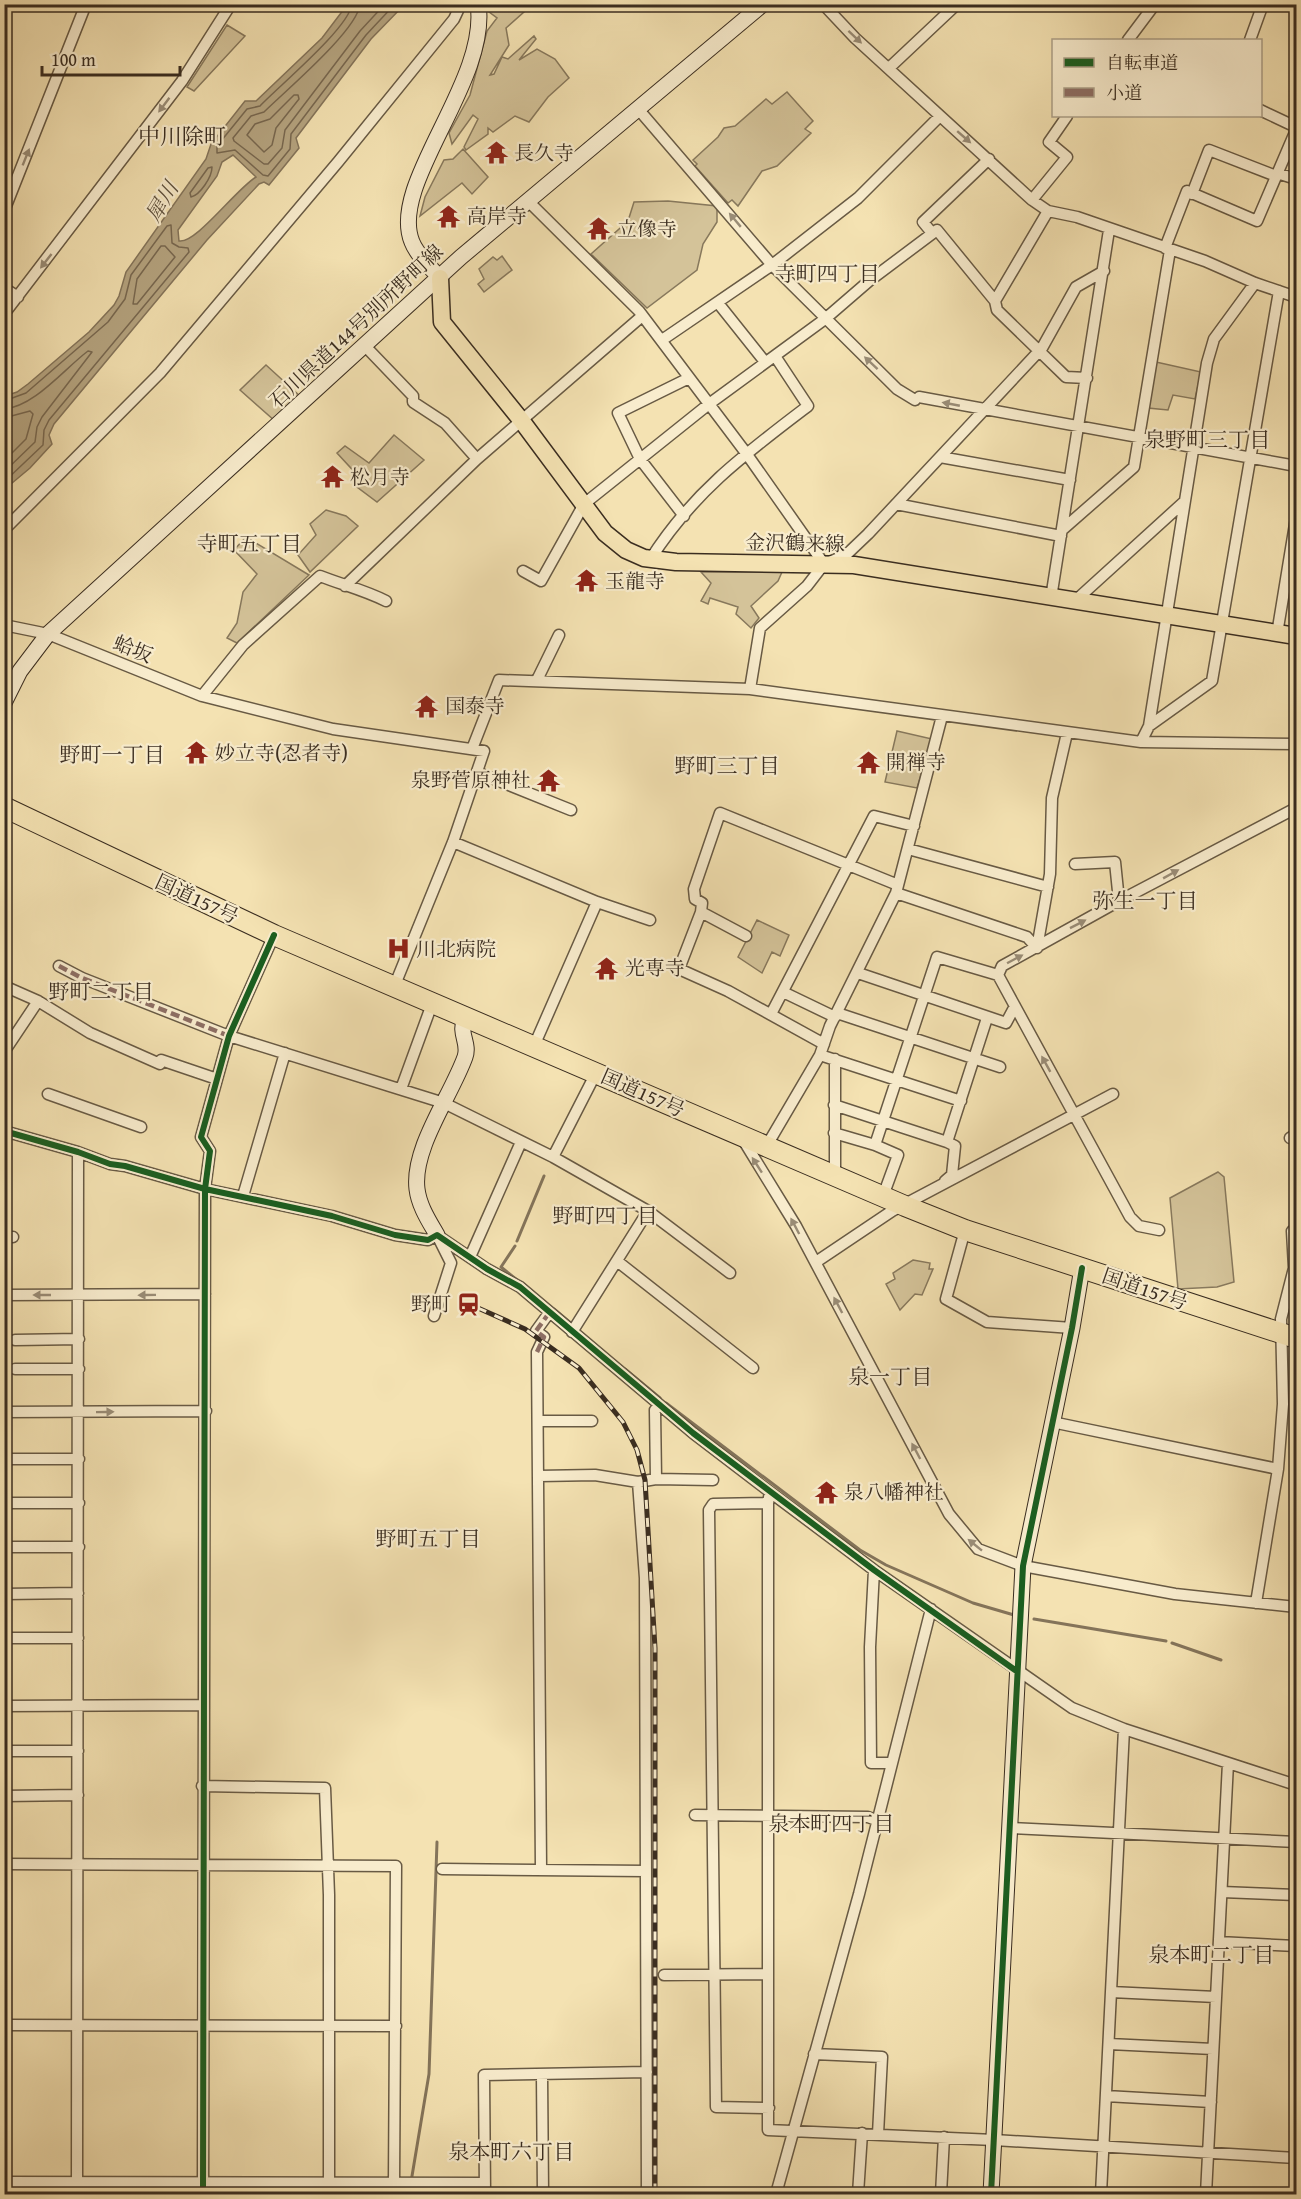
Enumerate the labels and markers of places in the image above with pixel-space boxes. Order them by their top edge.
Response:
place label: 長久寺 [514,138,574,167]
temple icon: 長久寺 [483,140,509,166]
place label: 高岸寺 [467,201,527,230]
temple icon: 高岸寺 [436,203,462,229]
place label: 立像寺 [617,214,677,243]
temple icon: 立像寺 [586,216,612,242]
place label: 松月寺 [350,462,410,491]
temple icon: 松月寺 [319,464,345,490]
place label: 玉龍寺 [605,566,665,595]
temple icon: 玉龍寺 [574,568,600,594]
place label: 国泰寺 [445,691,505,720]
temple icon: 国泰寺 [414,693,440,719]
place label: 妙立寺(忍者寺) [215,738,348,767]
temple icon: 妙立寺(忍者寺) [184,740,210,766]
place label: 開禅寺 [886,747,946,776]
temple icon: 開禅寺 [855,749,881,775]
place label: 泉野菅原神社 [411,765,531,794]
temple icon: 泉野菅原神社 [536,767,562,793]
place label: 川北病院 [416,934,496,963]
hospital icon: 川北病院 [385,936,411,962]
place label: 光専寺 [625,953,685,982]
temple icon: 光専寺 [594,955,620,981]
place label: 野町 [411,1289,451,1318]
station icon: 野町 [456,1291,482,1317]
place label: 泉八幡神社 [844,1477,944,1506]
temple icon: 泉八幡神社 [813,1479,839,1505]

